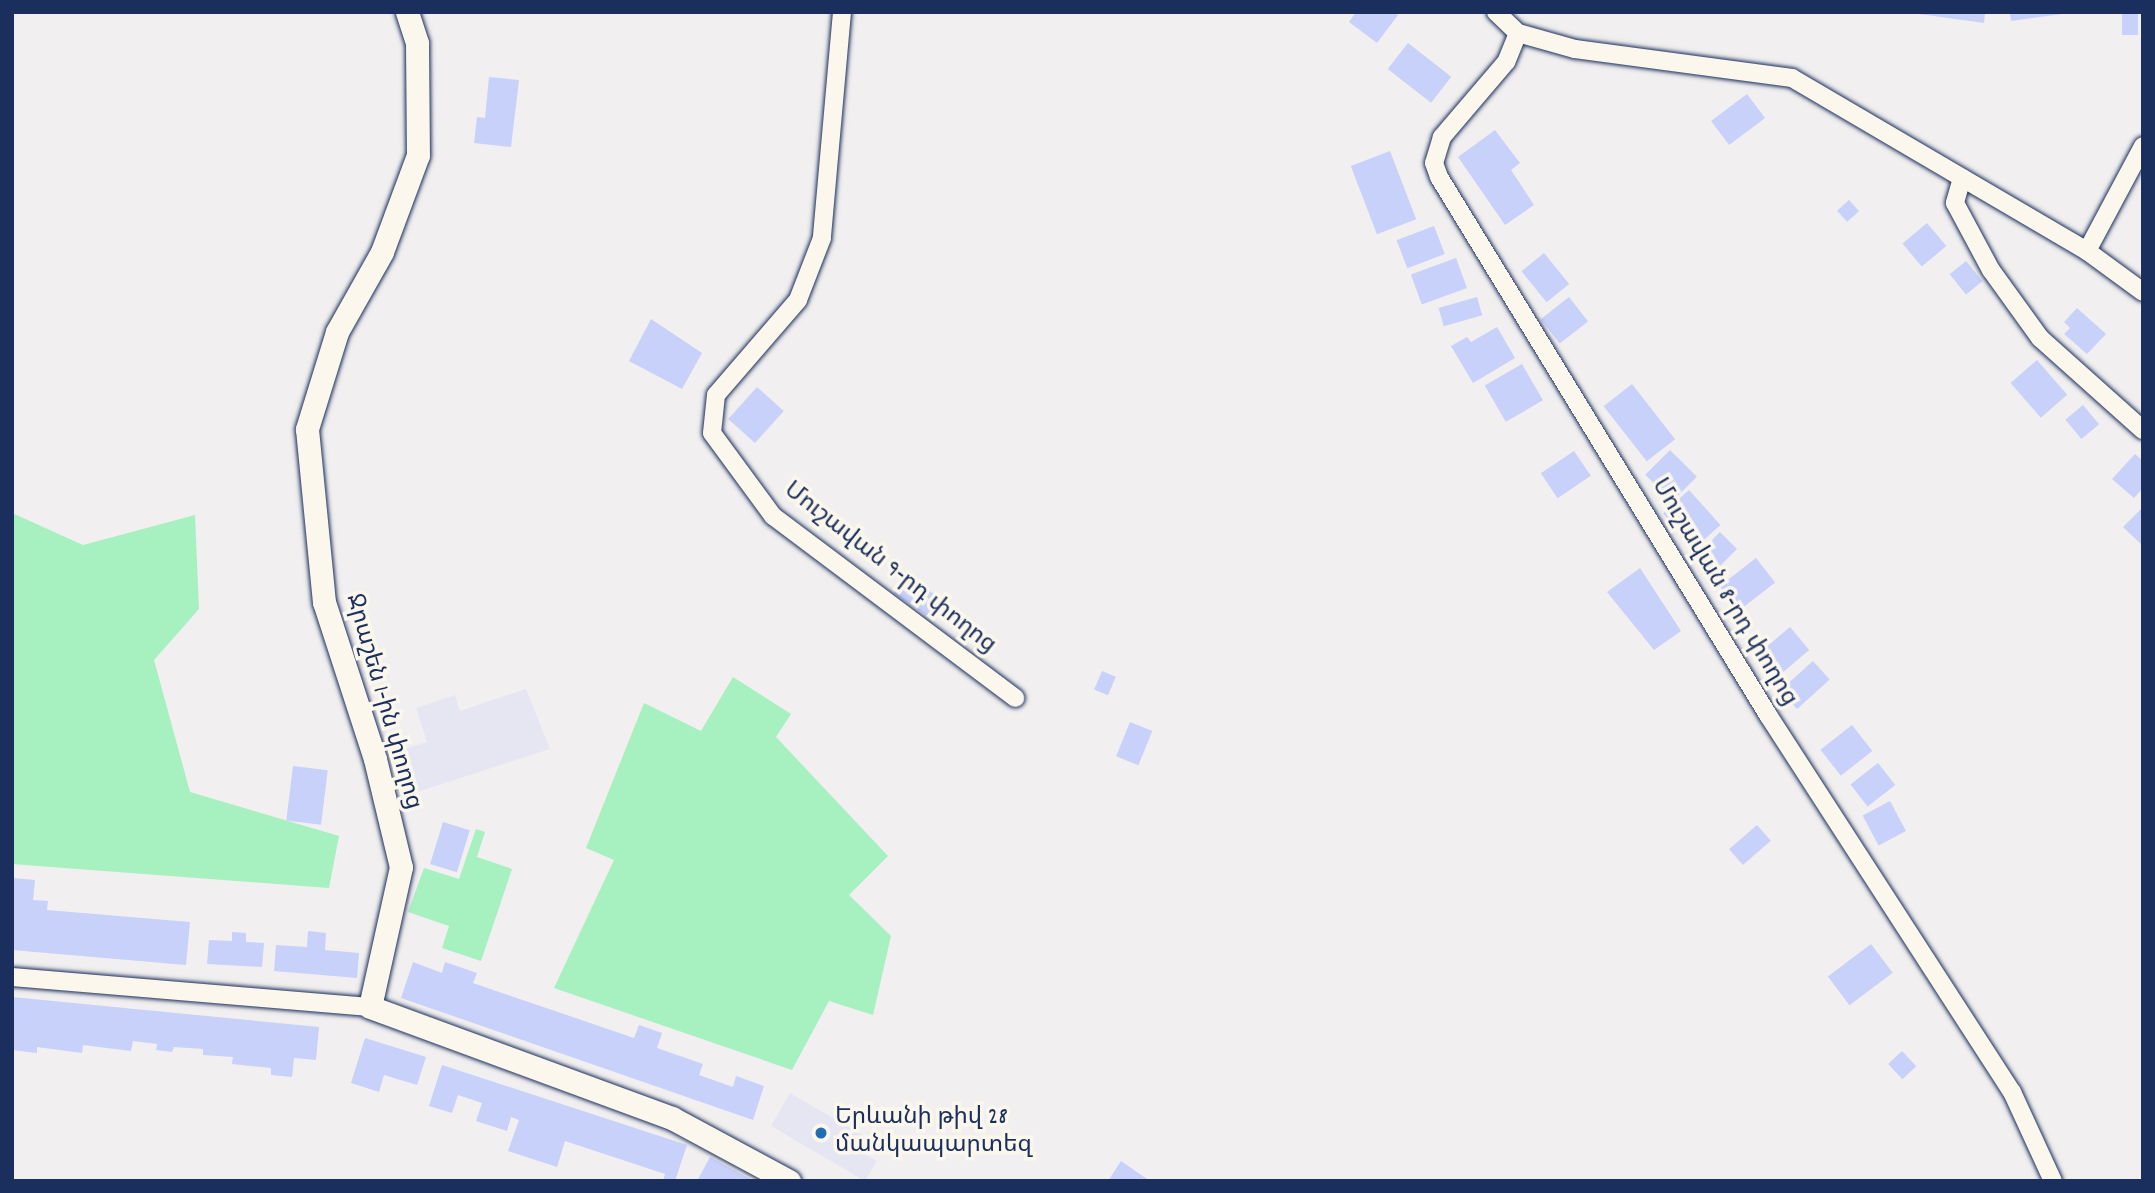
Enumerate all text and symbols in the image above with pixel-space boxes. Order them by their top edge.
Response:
street label: Մուշավան 8-րդ փողոց [1644,474,1802,712]
street label: Մուշավան 9-րդ փողոց [777,477,1001,661]
street label: Ջրաշեն 1-ին փողոց [337,591,427,813]
place label: Երևանի թիվ 28 մանկապարտեզ [835,1105,1032,1161]
marker: Երևանի թիվ 28 մանկապարտեզ [813,1125,829,1141]

